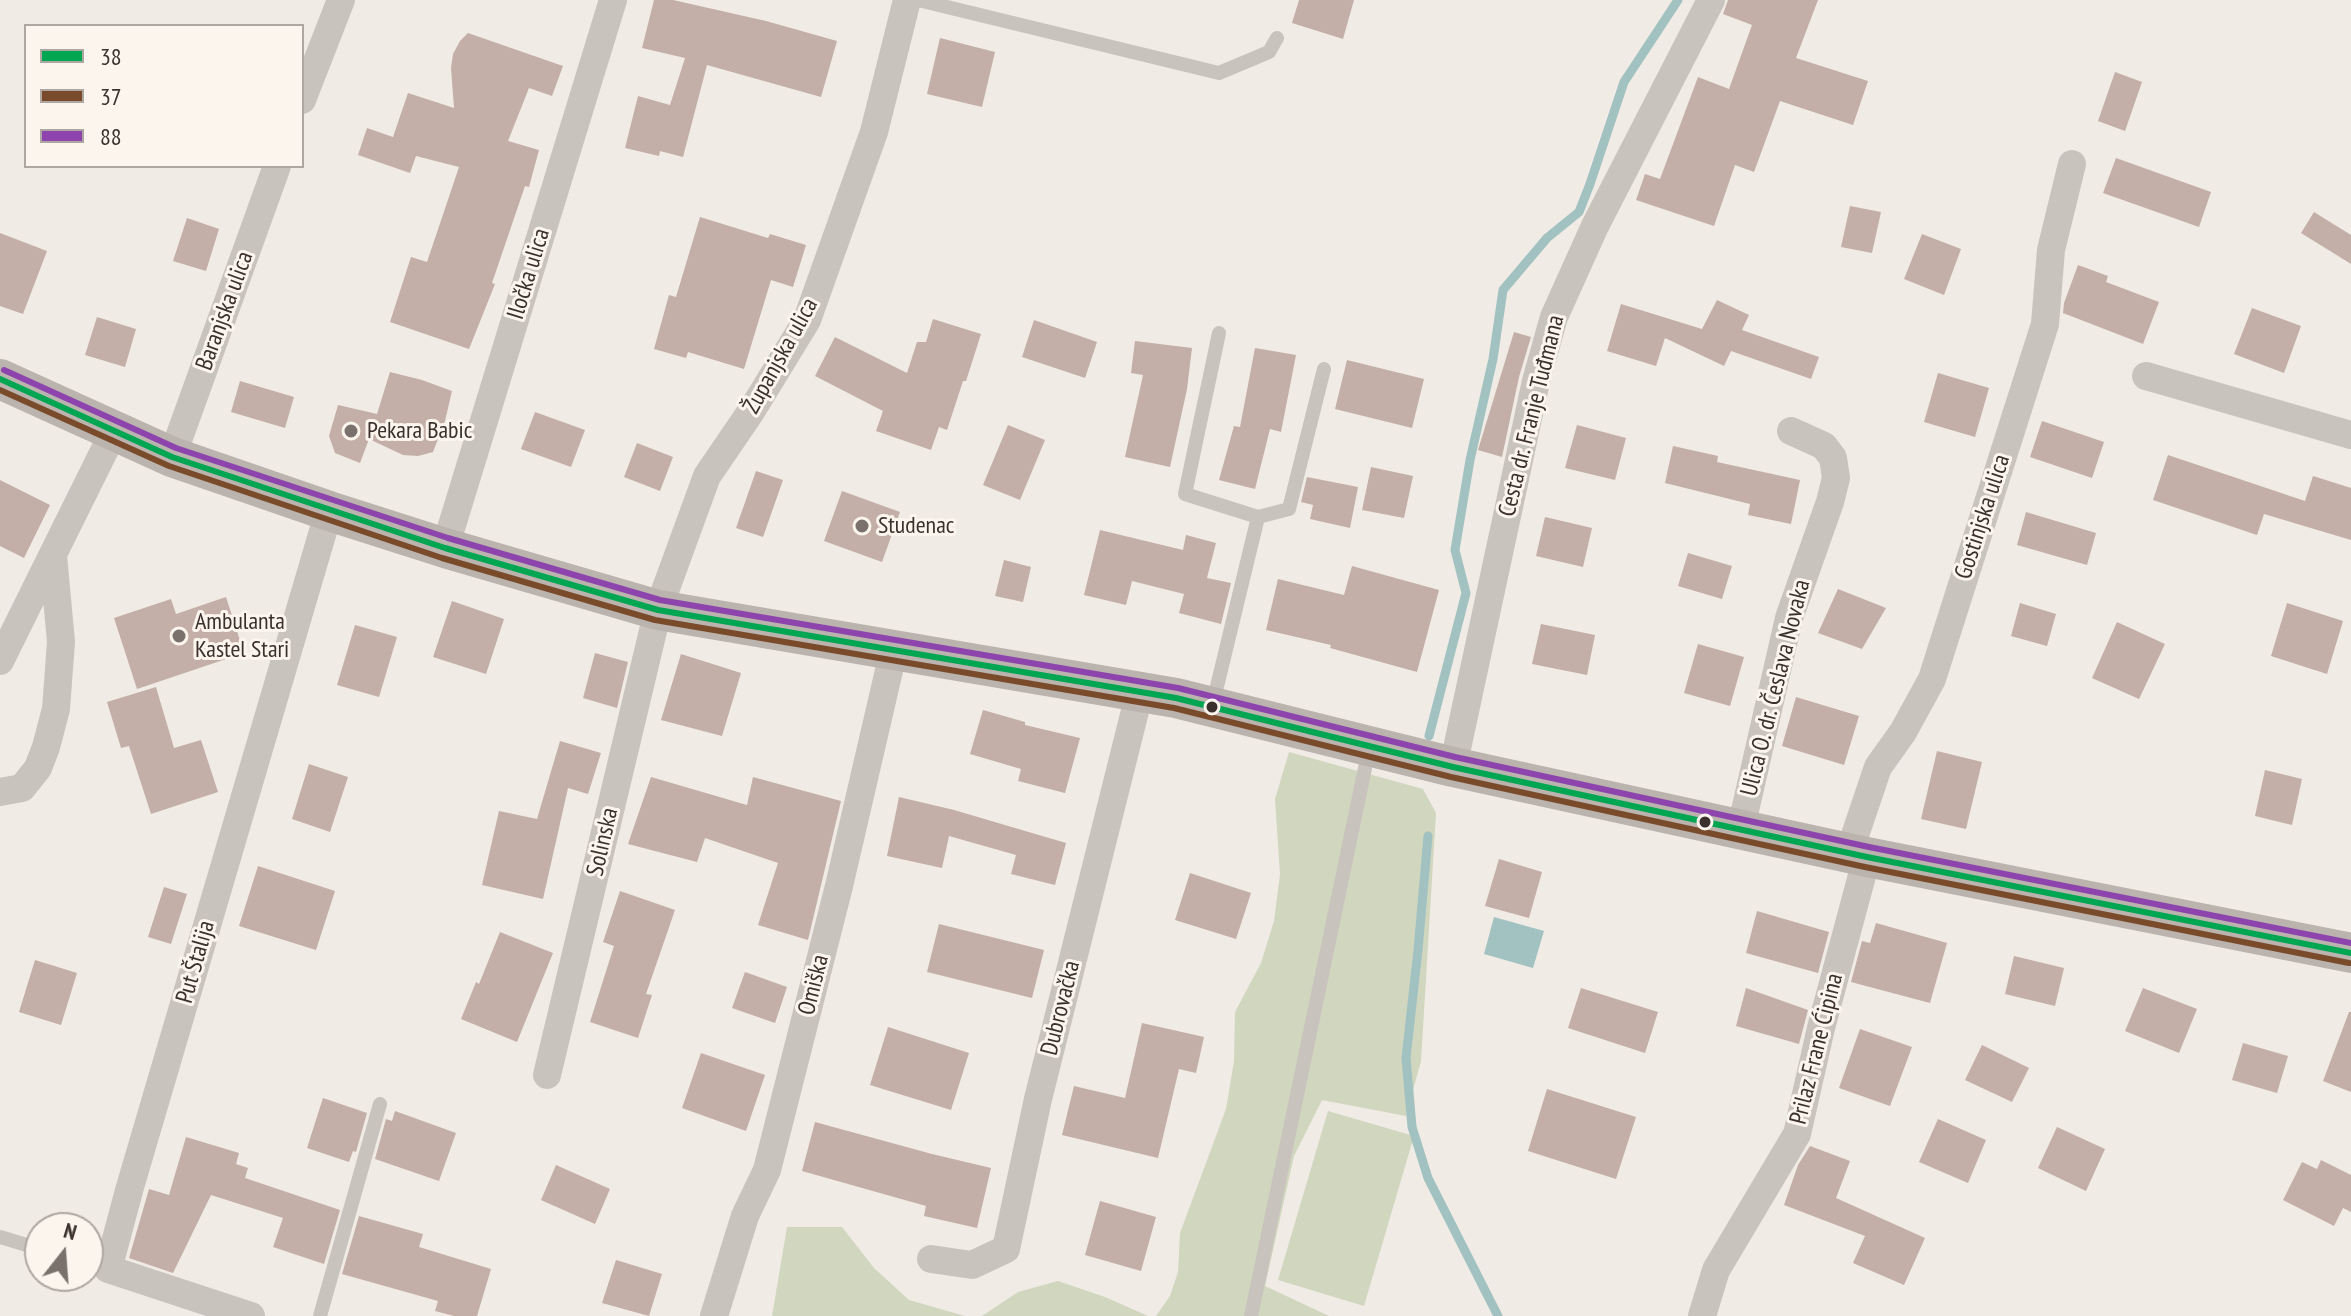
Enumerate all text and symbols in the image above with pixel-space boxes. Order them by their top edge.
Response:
legend [24,24,304,168]
text: 38 [100,41,122,72]
text: 37 [100,81,122,112]
text: 88 [100,121,122,152]
street label: Iločka ulica [502,225,556,323]
street label: Baranjska ulica [190,248,260,374]
street label: Županjska ulica [737,293,825,419]
street label: Cesta dr. Franje Tuđmana [1493,312,1571,520]
place label: Pekara Babic [367,417,472,445]
marker: Pekara Babic [342,422,360,440]
street label: Gostinjska ulica [1949,451,2017,583]
place label: Studenac [878,512,954,540]
marker: Studenac [853,517,871,535]
street label: Ulica O. dr. Česlava Novaka [1735,577,1817,799]
place label: Ambulanta Kastel Stari [195,608,289,664]
marker: Ambulanta Kastel Stari [170,627,188,645]
unlabelled marker [1204,699,1220,715]
street label: Solinska [581,805,625,879]
unlabelled marker [1697,814,1713,830]
street label: Put Štalija [171,918,221,1006]
street label: Omiška [793,952,835,1018]
street label: Dubrovačka [1035,958,1087,1058]
street label: Prilaz Frane Ćipina [1784,971,1850,1127]
north arrow [24,1212,104,1292]
text: N [61,1216,80,1246]

